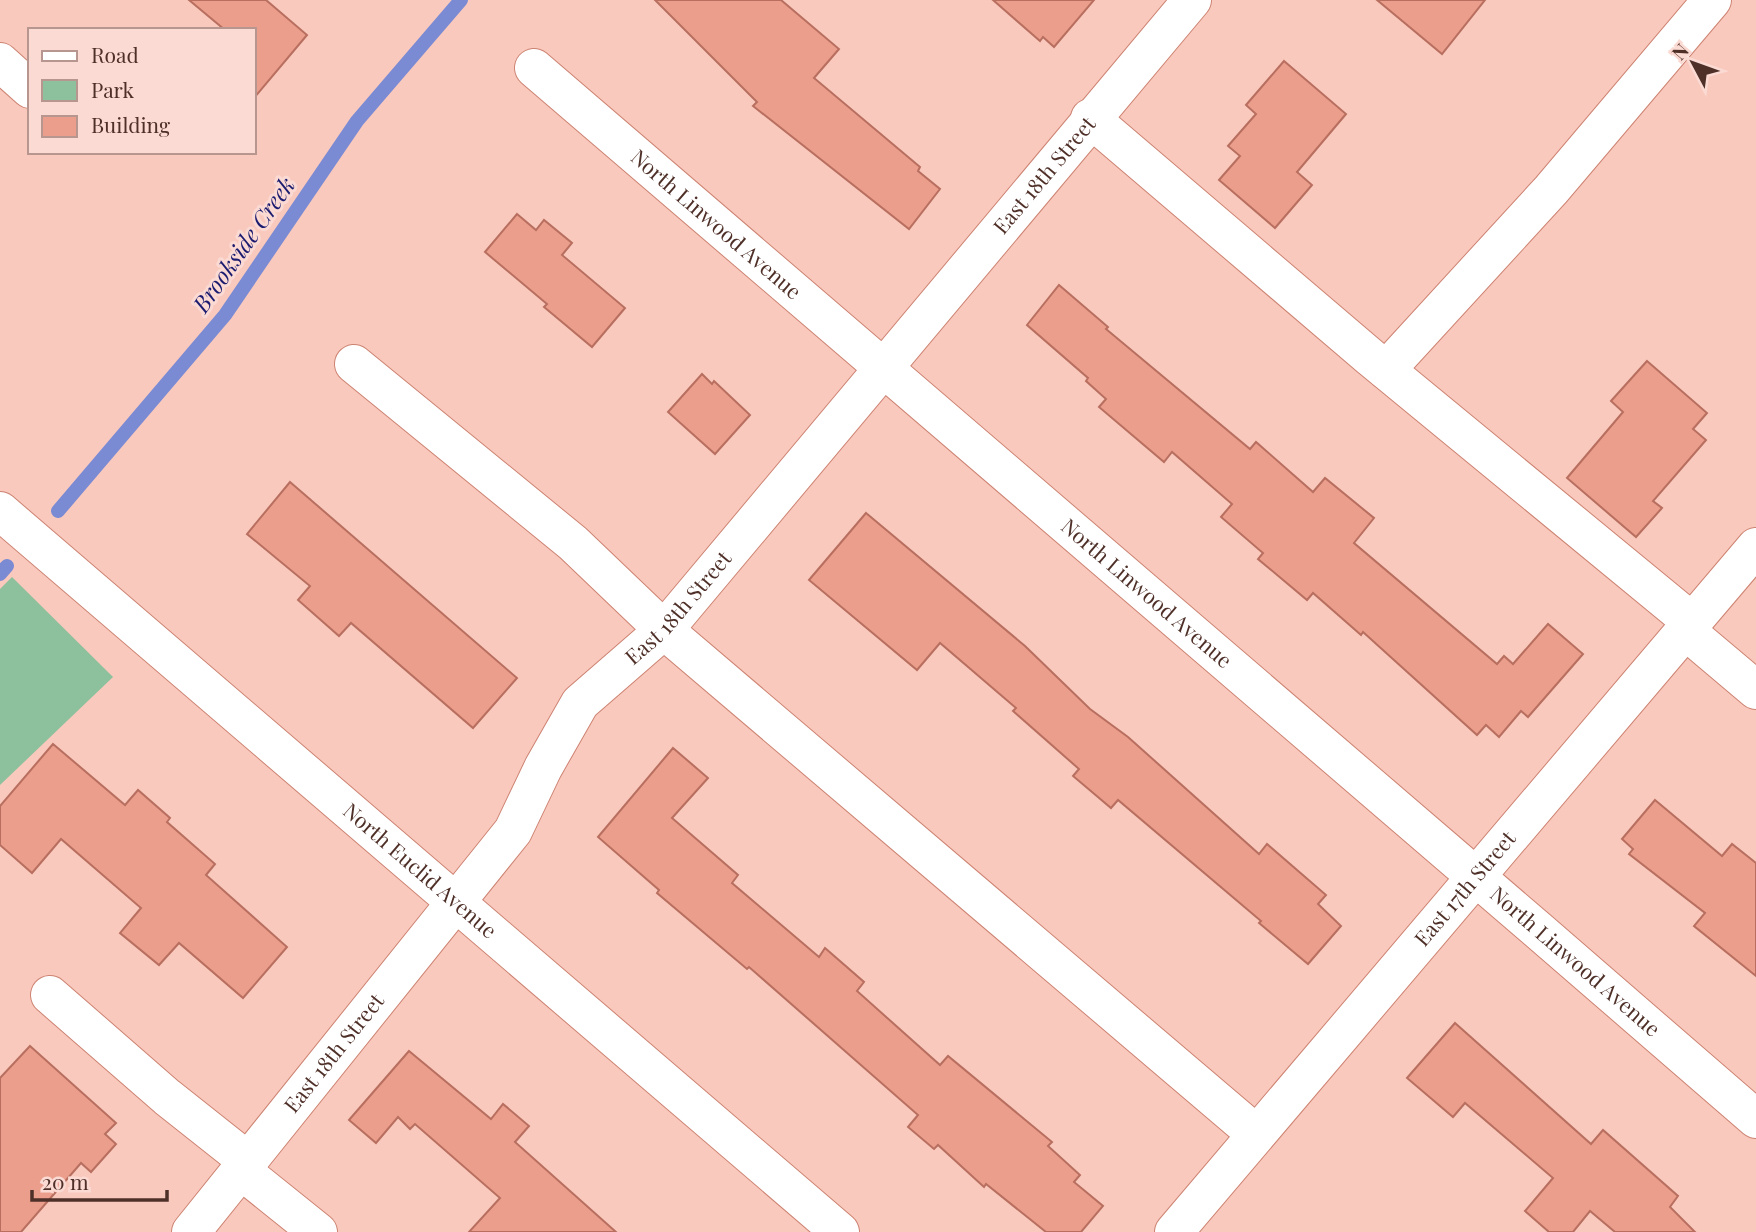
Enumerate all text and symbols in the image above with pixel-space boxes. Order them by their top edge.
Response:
legend [28,28,256,154]
north arrow [1658,28,1728,98]
text: N [1665,37,1694,65]
text: Road [91,40,139,68]
text: Park [91,75,135,103]
street label: East 18th Street [986,109,1101,239]
text: Building [91,110,170,138]
street label: North Linwood Avenue [626,142,808,304]
water label: Brookside Creek [184,170,301,319]
street label: North Linwood Avenue [1056,511,1239,673]
street label: East 18th Street [618,544,737,670]
street label: North Euclid Avenue [338,796,504,943]
street label: East 17th Street [1407,824,1521,951]
street label: North Linwood Avenue [1485,879,1667,1042]
street label: East 18th Street [276,986,390,1118]
scale bar [32,1158,166,1202]
text: 20 m [42,1167,89,1195]

